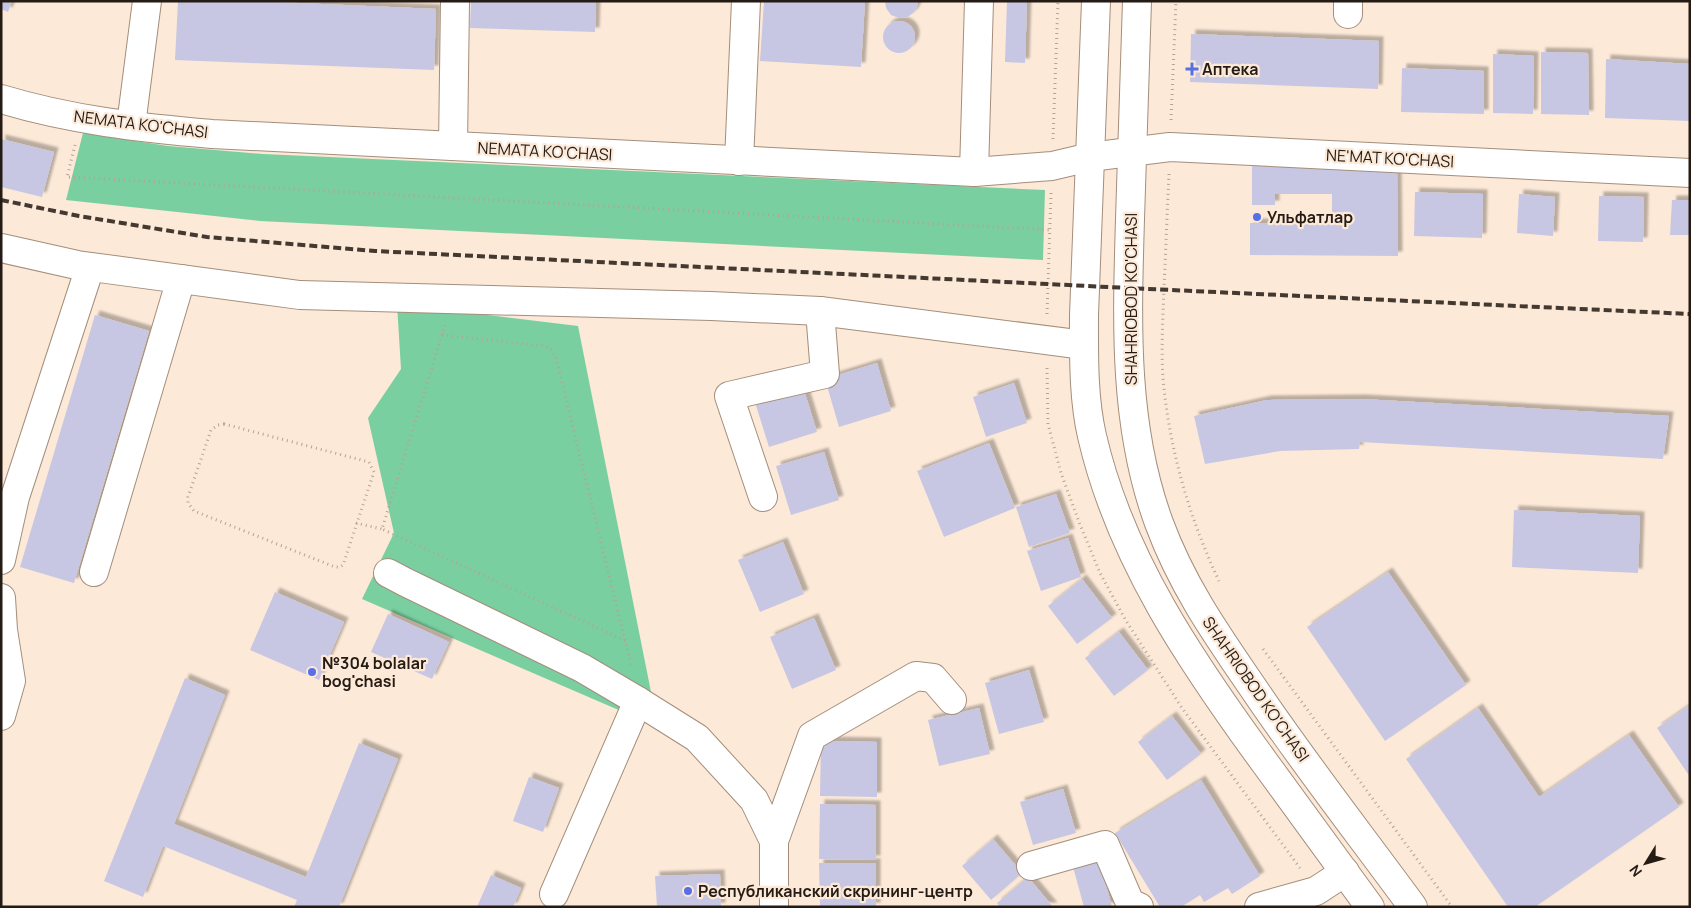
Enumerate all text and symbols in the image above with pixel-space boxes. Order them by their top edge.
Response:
place label: Аптека [1202,58,1258,80]
marker: Аптека [1186,63,1198,75]
street label: NEMATA KO'CHASI [73,105,209,143]
street label: NEMATA KO'CHASI [477,136,613,166]
street label: NE'MAT KO'CHASI [1325,144,1455,172]
place label: Ульфатлар [1267,206,1353,228]
marker: Ульфатлар [1251,211,1263,223]
street label: SHAHRIOBOD KO'CHASI [1120,213,1142,385]
street label: SHAHRIOBOD KO'CHASI [1198,612,1314,766]
place label: №304 bolalar bog'chasi [322,652,426,692]
marker: №304 bolalar bog'chasi [306,666,318,678]
north arrow [1621,838,1671,888]
text: N [1625,861,1646,881]
place label: Республиканский скрининг-центр [698,880,973,902]
marker: Республиканский скрининг-центр [682,885,694,897]

